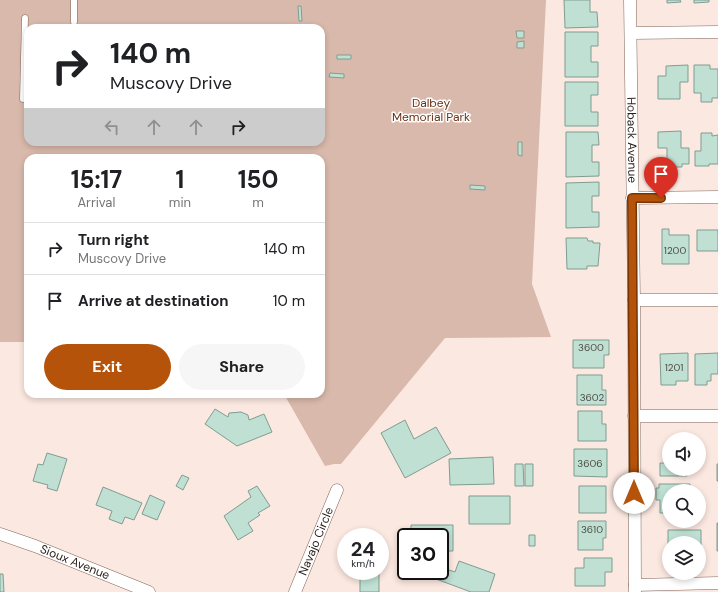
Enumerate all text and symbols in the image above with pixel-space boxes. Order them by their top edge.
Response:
text: 140 m [110,35,191,72]
icon: right [44,40,96,92]
text: Muscovy Drive [110,71,232,95]
park label: Dalbey Memorial Park [392,95,470,125]
street label: Hoback Avenue [623,97,640,183]
icon: left [101,116,123,138]
icon: ahead [143,116,165,138]
icon: ahead [185,116,207,138]
icon: right [227,116,249,138]
pin [644,157,678,198]
icon: arrive [650,163,672,185]
text: 15:17 [71,164,122,195]
text: 1 [176,164,184,195]
text: 150 [238,164,278,195]
text: Arrival [77,194,115,211]
text: min [169,194,191,211]
text: m [252,194,264,211]
text: Turn right [78,230,149,250]
icon: right [44,238,66,260]
text: 140 m [264,239,305,259]
house number: 1200 [664,244,686,257]
text: Muscovy Drive [78,250,166,267]
icon: arrive [44,290,66,312]
text: Arrive at destination [78,291,229,311]
text: 10 m [273,291,305,311]
house number: 3600 [578,341,604,354]
button: Exit [44,344,171,390]
button: Share [179,344,305,390]
house number: 1201 [665,361,683,374]
house number: 3602 [580,391,605,404]
map controls [662,432,706,580]
button: sound [662,432,706,476]
house number: 3606 [577,457,603,470]
position arrow [613,472,655,514]
button: search [662,484,706,528]
street label: Navajo Circle [295,504,337,578]
house number: 3610 [581,523,603,536]
speed limit sign: 30 [397,528,449,580]
text: 24 [351,536,375,562]
button: layers [662,536,706,580]
street label: Sioux Avenue [38,541,112,583]
text: km/h [351,557,375,570]

